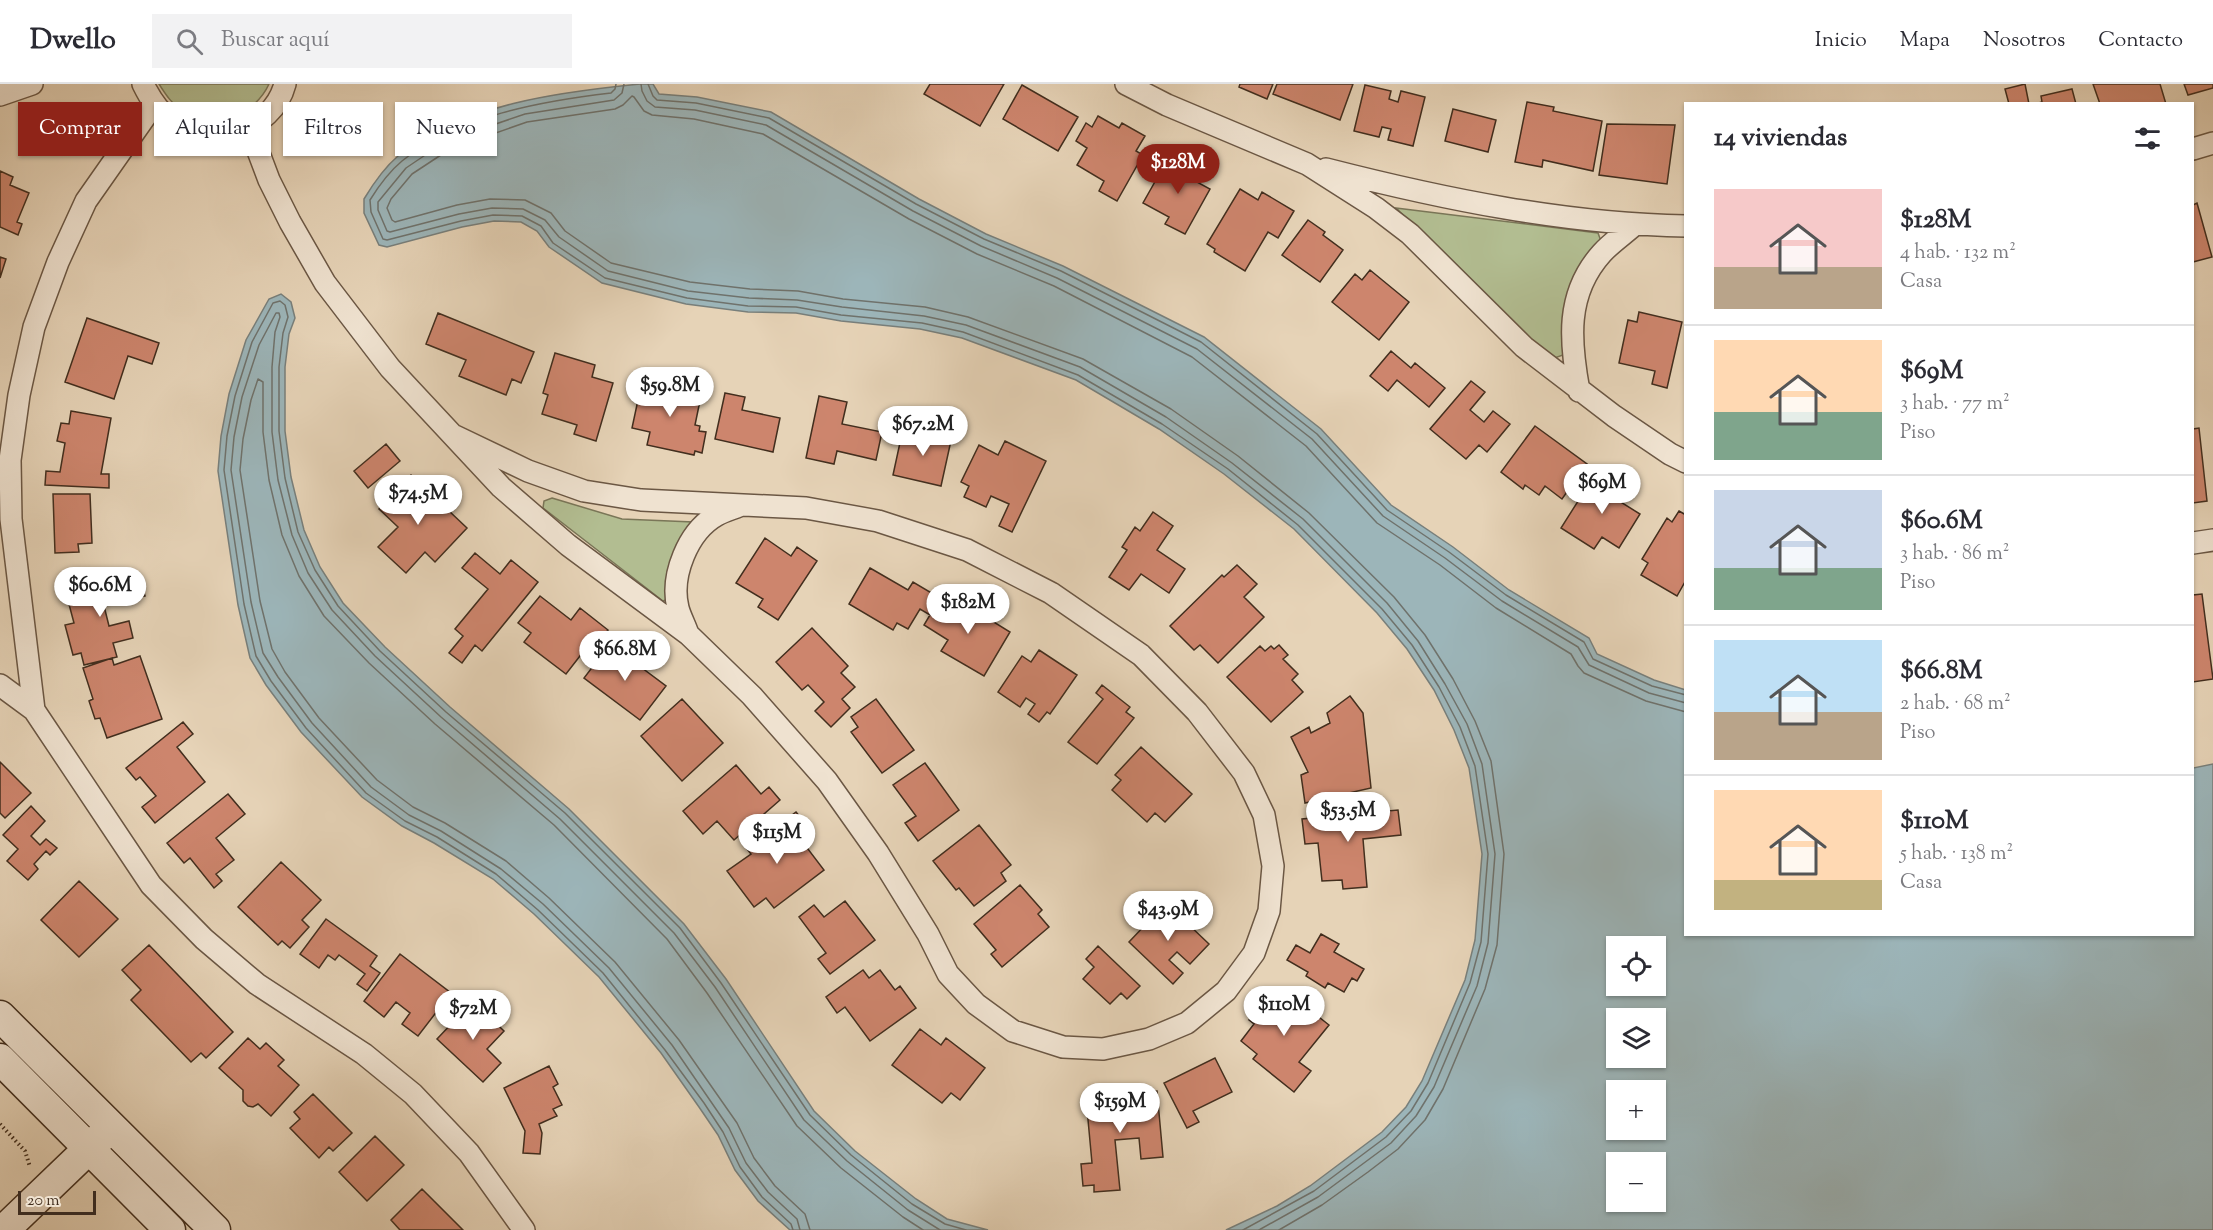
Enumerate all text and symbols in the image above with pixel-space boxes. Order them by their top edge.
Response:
search box [152,14,572,68]
text: Dwello [30,21,116,61]
icon: search [173,25,206,58]
text: Buscar aquí [221,25,330,57]
text: Inicio [1815,26,1867,56]
text: Mapa [1900,26,1950,56]
text: Nosotros [1983,26,2065,56]
text: Contacto [2098,26,2183,56]
chip: Comprar [18,102,142,156]
chip: Alquilar [154,102,271,156]
chip: Filtros [283,102,383,156]
chip: Nuevo [395,102,497,156]
text: 14 viviendas [1714,120,1847,157]
icon: filters [2131,122,2164,155]
pin: $128M [1136,144,1220,195]
text: $128M [1151,149,1206,178]
text: $128M [1900,202,1972,239]
icon: home [1762,213,1834,285]
text: 4 hab. · 132 m² [1900,239,2016,268]
text: Casa [1900,268,1942,297]
text: $69M [1900,353,1963,390]
icon: home [1762,364,1834,436]
pin: $59.8M [621,367,719,418]
text: $59.8M [640,372,700,401]
text: 3 hab. · 77 m² [1900,390,2010,419]
pin: $67.2M [874,406,972,457]
text: $67.2M [892,411,954,440]
text: Piso [1900,419,1935,448]
pin: $69M [1566,464,1638,515]
text: $69M [1578,469,1626,498]
pin: $74.5M [369,475,467,526]
text: $74.5M [388,480,448,509]
text: $60.6M [1900,503,1983,540]
icon: home [1762,514,1834,586]
text: 3 hab. · 86 m² [1900,540,2010,569]
pin: $60.6M [51,567,149,618]
text: Piso [1900,569,1935,598]
text: $60.6M [68,572,132,601]
pin: $182M [926,584,1010,635]
text: $182M [941,589,996,618]
pin: $66.8M [576,631,674,682]
text: $66.8M [593,636,657,665]
text: $66.8M [1900,653,1982,690]
icon: home [1762,664,1834,736]
text: 2 hab. · 68 m² [1900,690,2011,719]
text: Piso [1900,719,1935,748]
pin: $53.5M [1299,792,1397,843]
text: $53.5M [1320,797,1376,826]
text: $110M [1900,803,1969,840]
pin: $115M [735,814,819,865]
icon: home [1762,814,1834,886]
text: $115M [752,819,802,848]
text: 5 hab. · 138 m² [1900,840,2013,869]
text: Casa [1900,869,1942,898]
pin: $43.9M [1119,891,1217,942]
text: $43.9M [1137,896,1199,925]
map controls [1606,936,1666,1212]
button: locate [1606,936,1666,996]
pin: $110M [1242,986,1326,1037]
pin: $72M [437,990,509,1041]
text: $110M [1258,991,1310,1020]
text: $72M [449,995,497,1024]
button: layers [1606,1008,1666,1068]
button: + [1606,1080,1666,1140]
pin: $159M [1078,1083,1162,1134]
text: $159M [1094,1088,1146,1117]
button: − [1606,1152,1666,1212]
scale bar [18,1188,96,1216]
text: 20 m [27,1190,60,1213]

